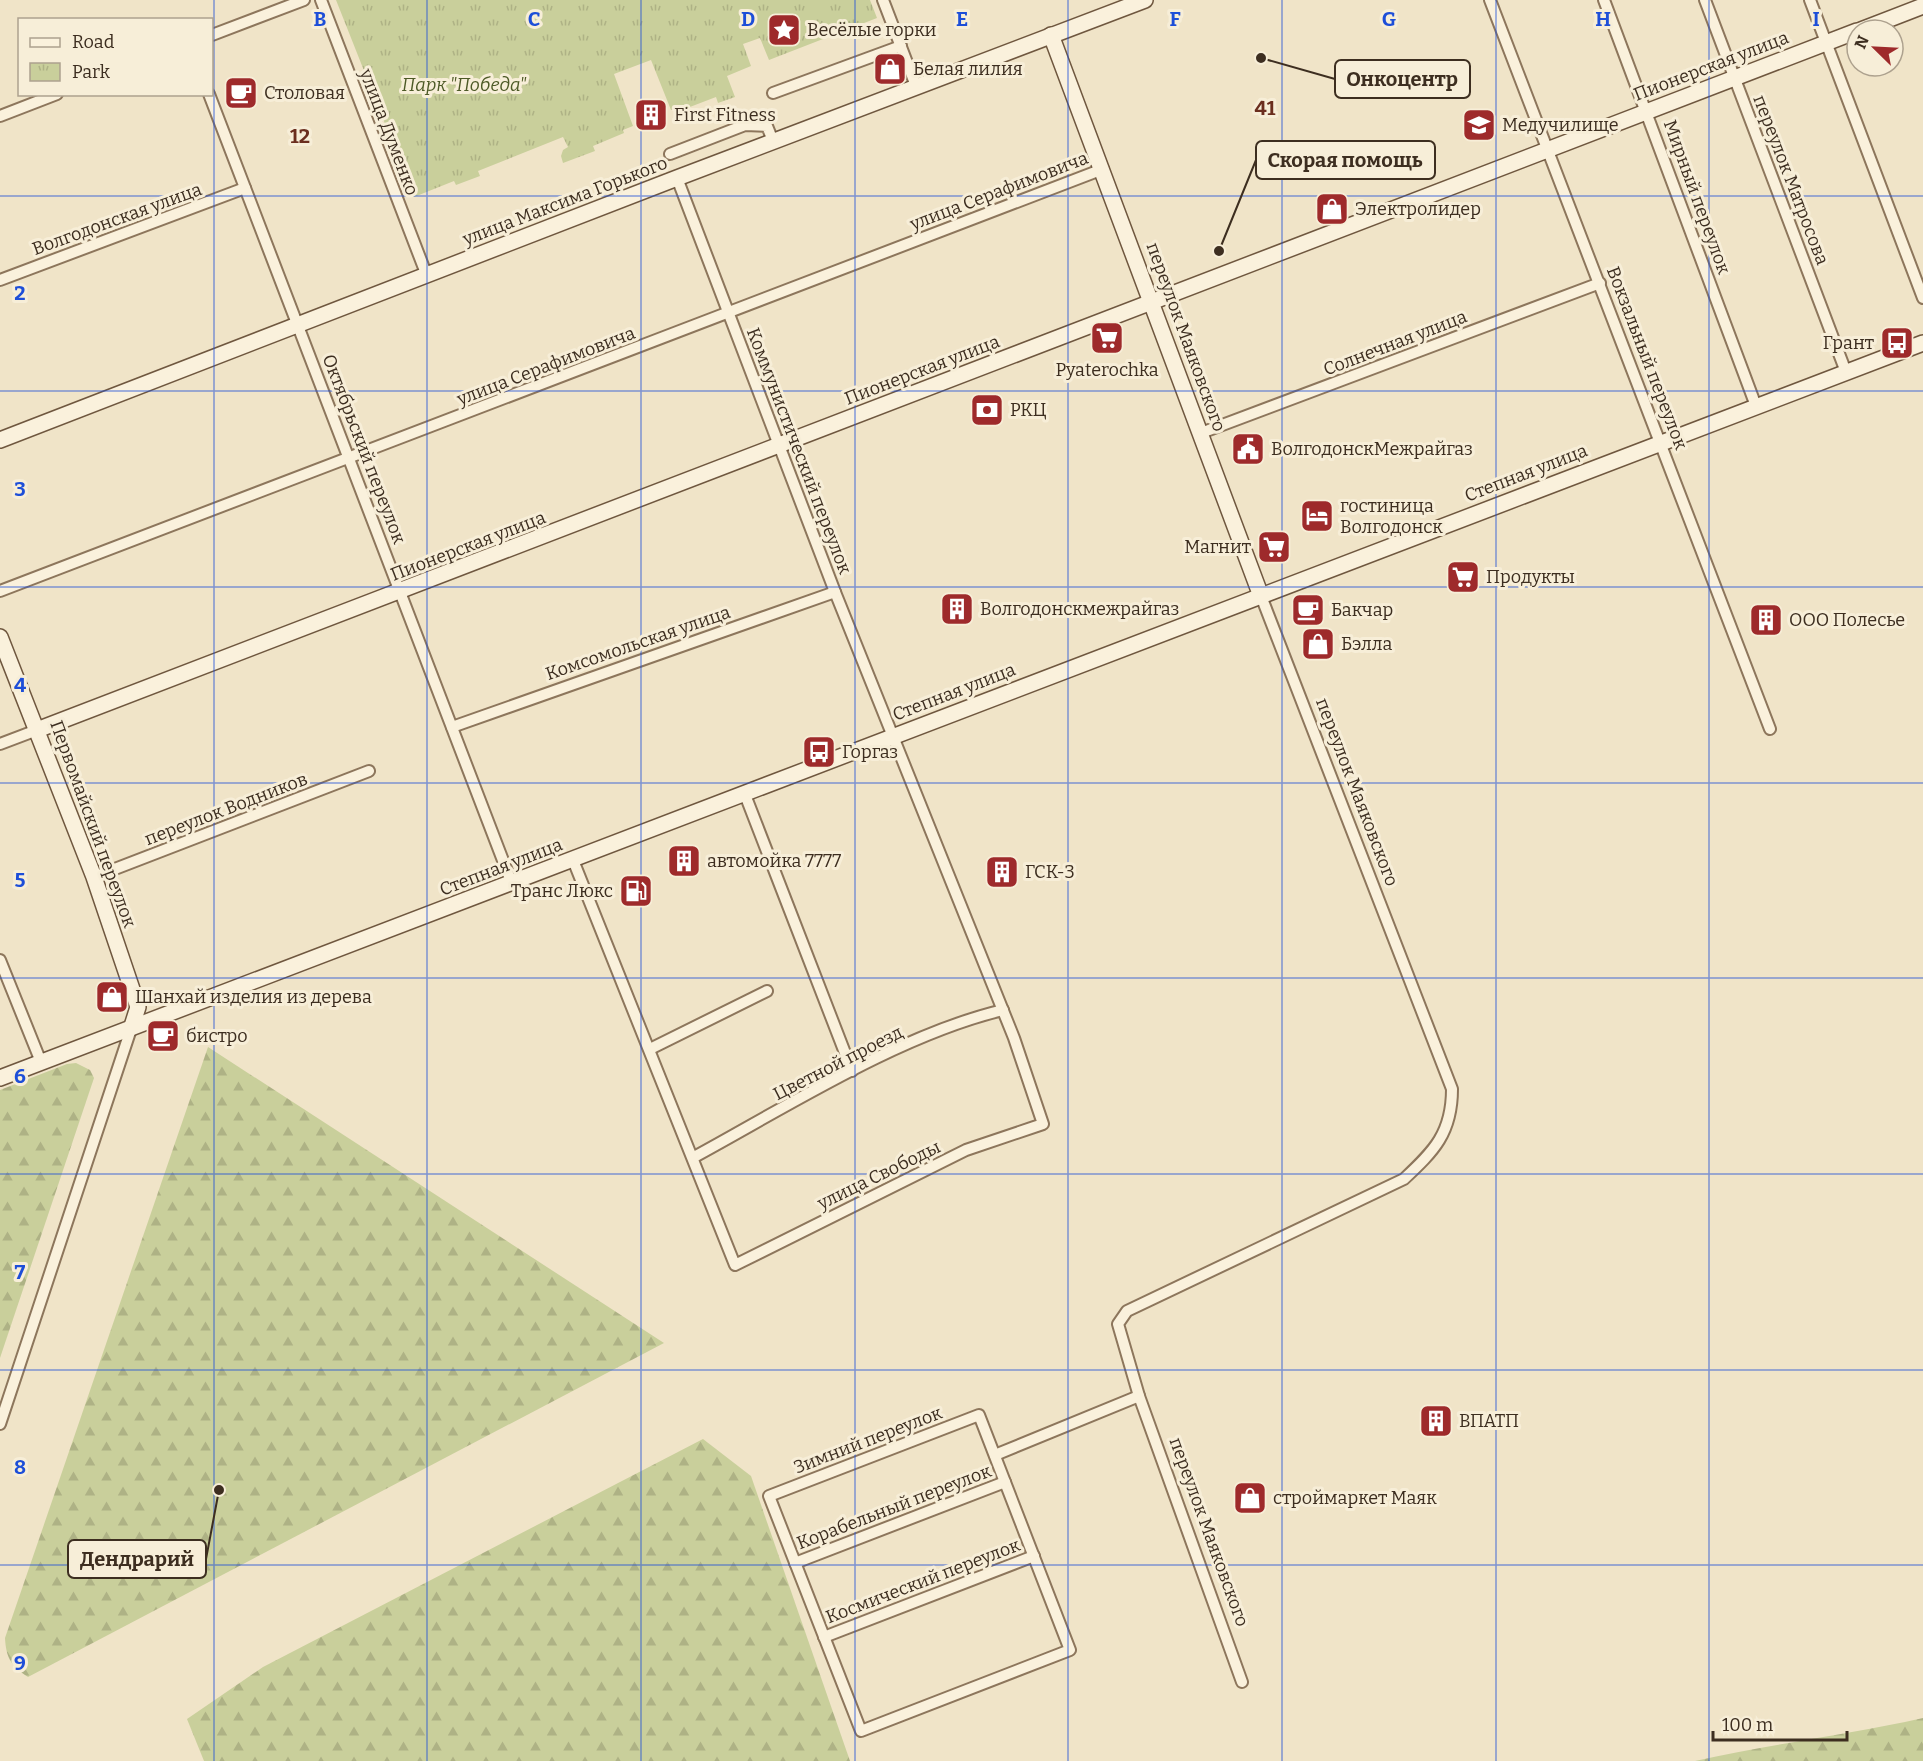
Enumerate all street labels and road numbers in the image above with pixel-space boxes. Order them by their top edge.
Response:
street label: Пионерская улица [1630,26,1792,106]
street label: улица Думенко [354,65,423,198]
street label: переулок Матросова [1748,92,1834,268]
street label: Мирный переулок [1659,117,1735,278]
street label: улица Серафимовича [906,147,1091,236]
street label: улица Максима Горького [459,152,670,251]
street label: Волгодонская улица [29,178,205,260]
street label: переулок Маяковского [1142,239,1230,435]
street label: Вокзальный переулок [1602,263,1692,453]
street label: Солнечная улица [1320,305,1470,381]
street label: улица Серафимовича [453,322,638,411]
street label: Коммунистический переулок [742,325,856,578]
street label: Пионерская улица [841,330,1003,410]
street label: Октябрьский переулок [318,351,410,547]
street label: Степная улица [1461,439,1591,507]
street label: Пионерская улица [387,506,549,586]
street label: Комсомольская улица [543,601,733,685]
street label: Степная улица [889,658,1019,726]
street label: переулок Маяковского [1311,695,1403,889]
street label: Первомайский переулок [45,717,141,931]
street label: переулок Водников [142,768,310,850]
street label: Степная улица [436,833,566,901]
street label: Цветной проезд [769,1021,907,1105]
street label: улица Свободы [813,1136,944,1215]
street label: Зимний переулок [791,1401,946,1478]
street label: переулок Маяковского [1165,1434,1253,1630]
street label: Корабельный переулок [794,1460,995,1554]
street label: Космический переулок [823,1534,1024,1628]

